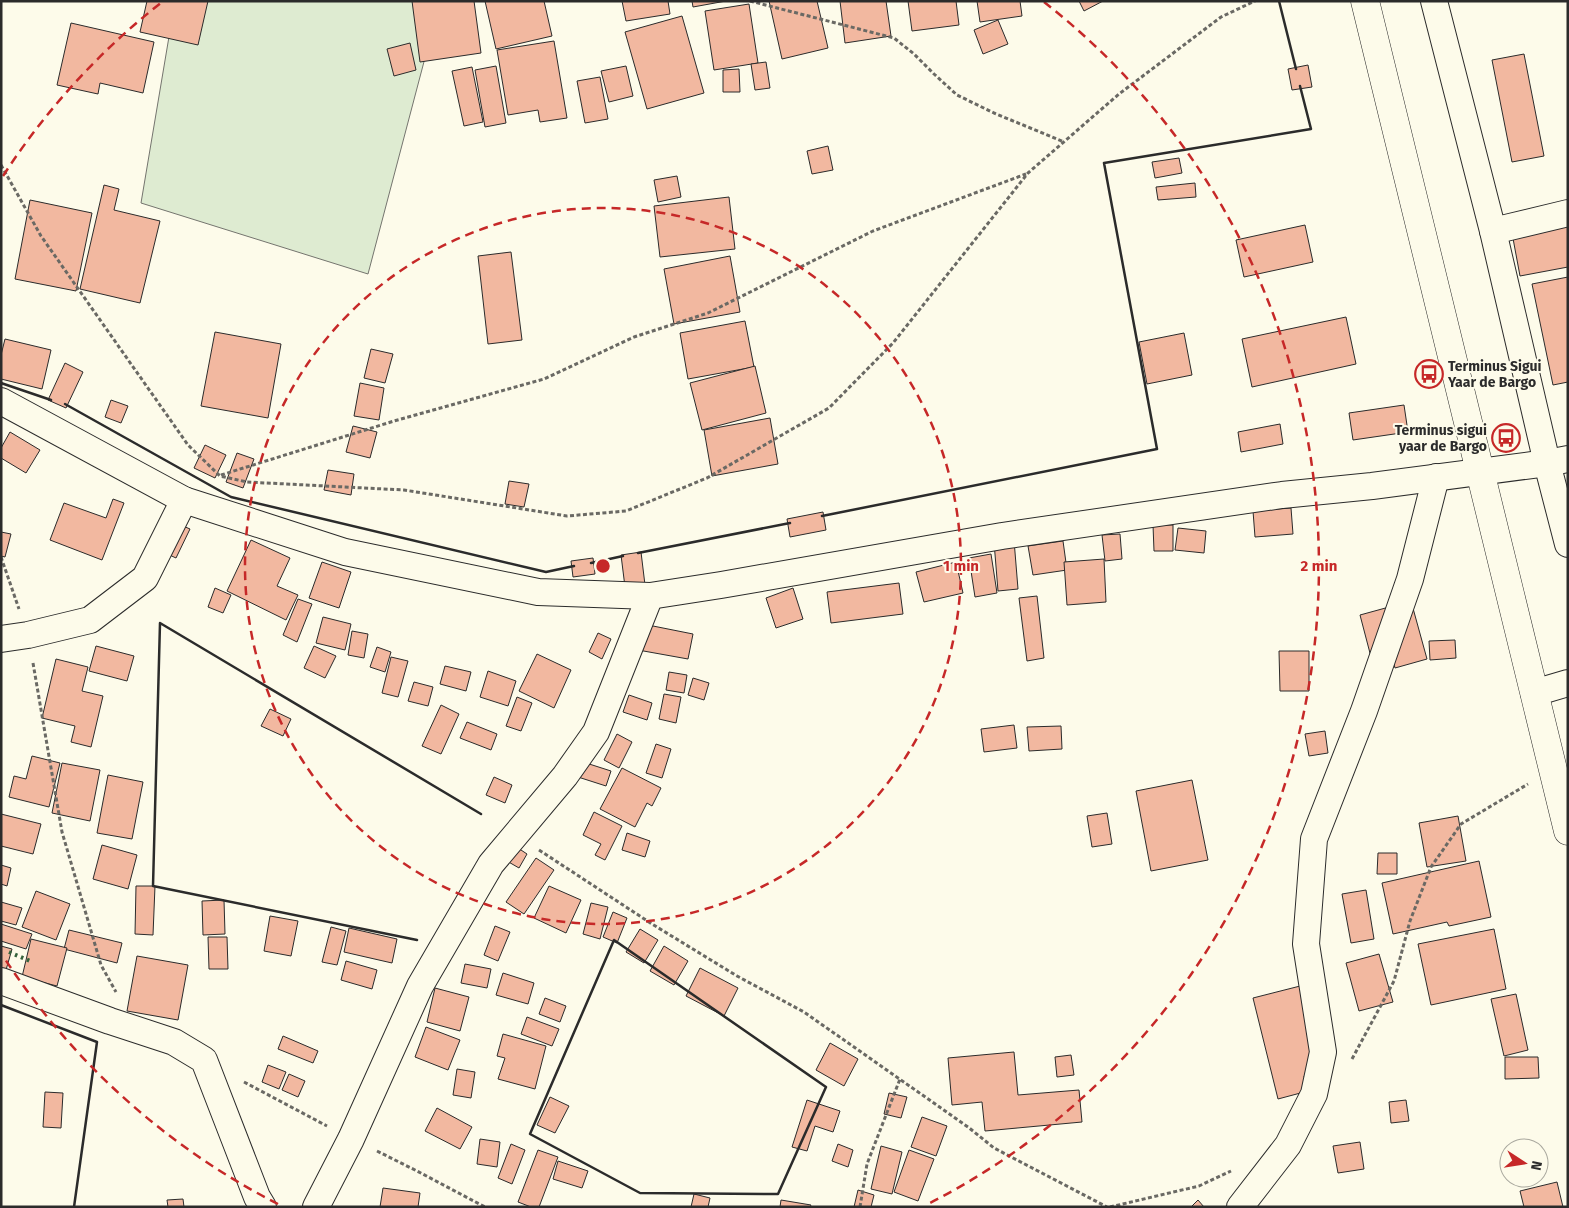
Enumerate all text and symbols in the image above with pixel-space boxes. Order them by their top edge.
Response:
place label: Terminus Sigui Yaar de Bargo [1447,358,1542,391]
bus stop icon: Terminus Sigui Yaar de Bargo [1414,359,1444,389]
place label: Terminus sigui yaar de Bargo [1395,422,1487,455]
bus stop icon: Terminus sigui yaar de Bargo [1491,423,1521,453]
centre of rings [594,557,612,575]
text: 1 min [943,557,979,575]
text: 2 min [1301,557,1337,575]
north arrow [1499,1138,1549,1188]
text: N [1527,1159,1546,1172]

